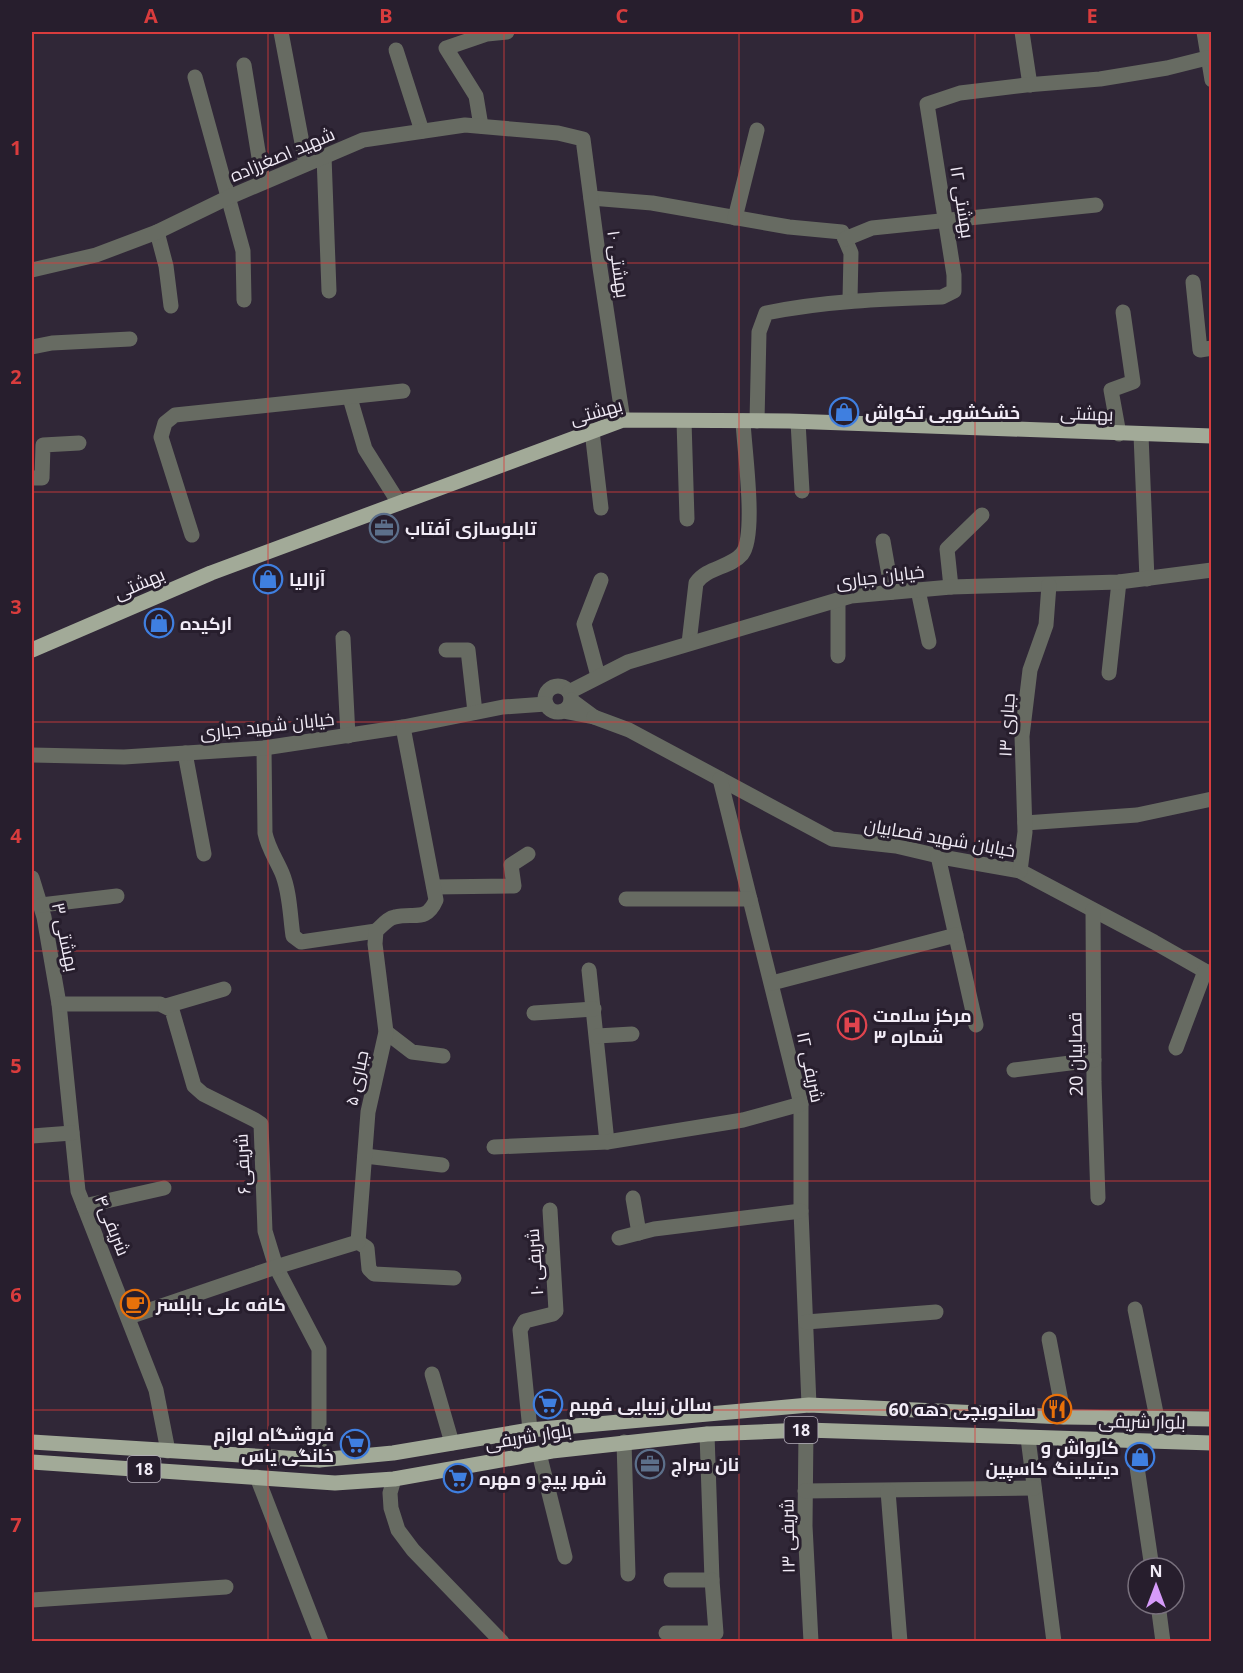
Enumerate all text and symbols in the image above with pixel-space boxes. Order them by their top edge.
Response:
text: A [144,2,158,29]
text: B [379,2,393,29]
text: C [616,2,629,29]
text: D [850,2,864,29]
text: E [1086,2,1098,29]
street label: شهید اصغرزاده [226,121,338,187]
text: 1 [10,134,22,161]
street label: بهشتی ۱۲ [945,164,981,240]
street label: بهشتی ۱۰ [602,229,636,299]
text: 2 [10,363,22,390]
street label: بهشتی [567,392,625,430]
shop icon: خشکشویی تکواش [828,396,860,428]
place label: خشکشویی تکواش [865,400,1020,424]
street label: بهشتی [1060,400,1114,426]
office icon: تابلوسازی آفتاب [368,512,400,544]
place label: تابلوسازی آفتاب [405,516,537,540]
street label: خیابان جباری [834,559,926,593]
street label: بهشتی [110,562,168,604]
shop icon: آزالیا [252,563,284,595]
place label: آزالیا [289,567,326,591]
text: 3 [10,593,22,620]
shop icon: ارکیده [143,607,175,639]
place label: ارکیده [180,611,232,635]
street label: جباری ۱۳ [992,692,1020,758]
street label: خیابان شهید جباری [199,706,335,744]
street label: خیابان شهید قصابیان [863,812,1017,862]
text: 4 [10,822,22,849]
street label: بهشتی ۳ [47,900,85,974]
place label: مرکز سلامت شماره ۳ [873,1003,972,1048]
hospital icon: مرکز سلامت شماره ۳ [836,1009,868,1041]
street label: قصابیان 20 [1062,1012,1088,1096]
street label: شریفی ۱۲ [792,1029,830,1105]
street label: جباری ۵ [338,1048,374,1108]
text: 5 [10,1052,22,1079]
street label: شریفی۶ [228,1133,256,1195]
street label: شریفی۴ [90,1191,136,1259]
street label: شریفی ۱۰ [520,1228,548,1296]
text: 6 [10,1281,22,1308]
cafe icon: کافه علی بابلسر [119,1288,151,1320]
place label: کافه علی بابلسر [155,1292,286,1316]
supermarket icon: سالن زیبایی فهیم [532,1388,564,1420]
place label: سالن زیبایی فهیم [569,1392,712,1417]
restaurant icon: ساندویچی دهه 60 [1041,1393,1073,1425]
place label: ساندویچی دهه 60 [888,1397,1036,1422]
street label: بلوار شریفی [1098,1408,1186,1434]
street label: بلوار شریفی [483,1417,573,1455]
road number: 18 [784,1417,818,1443]
place label: فروشگاه لوازم خانگی یاس [213,1422,334,1467]
supermarket icon: فروشگاه لوازم خانگی یاس [339,1428,371,1460]
place label: کارواش و دیتیلینگ کاسپین [986,1435,1119,1481]
shop icon: کارواش و دیتیلینگ کاسپین [1124,1441,1156,1473]
office icon: نان سراج [634,1448,666,1480]
place label: نان سراج [671,1452,739,1477]
road number: 18 [128,1456,160,1482]
supermarket icon: شهر پیچ و مهره [442,1462,474,1494]
place label: شهر پیچ و مهره [479,1466,607,1491]
street label: شریفی ۱۳ [774,1498,800,1574]
text: 7 [10,1511,22,1538]
north arrow [1126,1556,1186,1616]
text: N [1149,1560,1163,1582]

